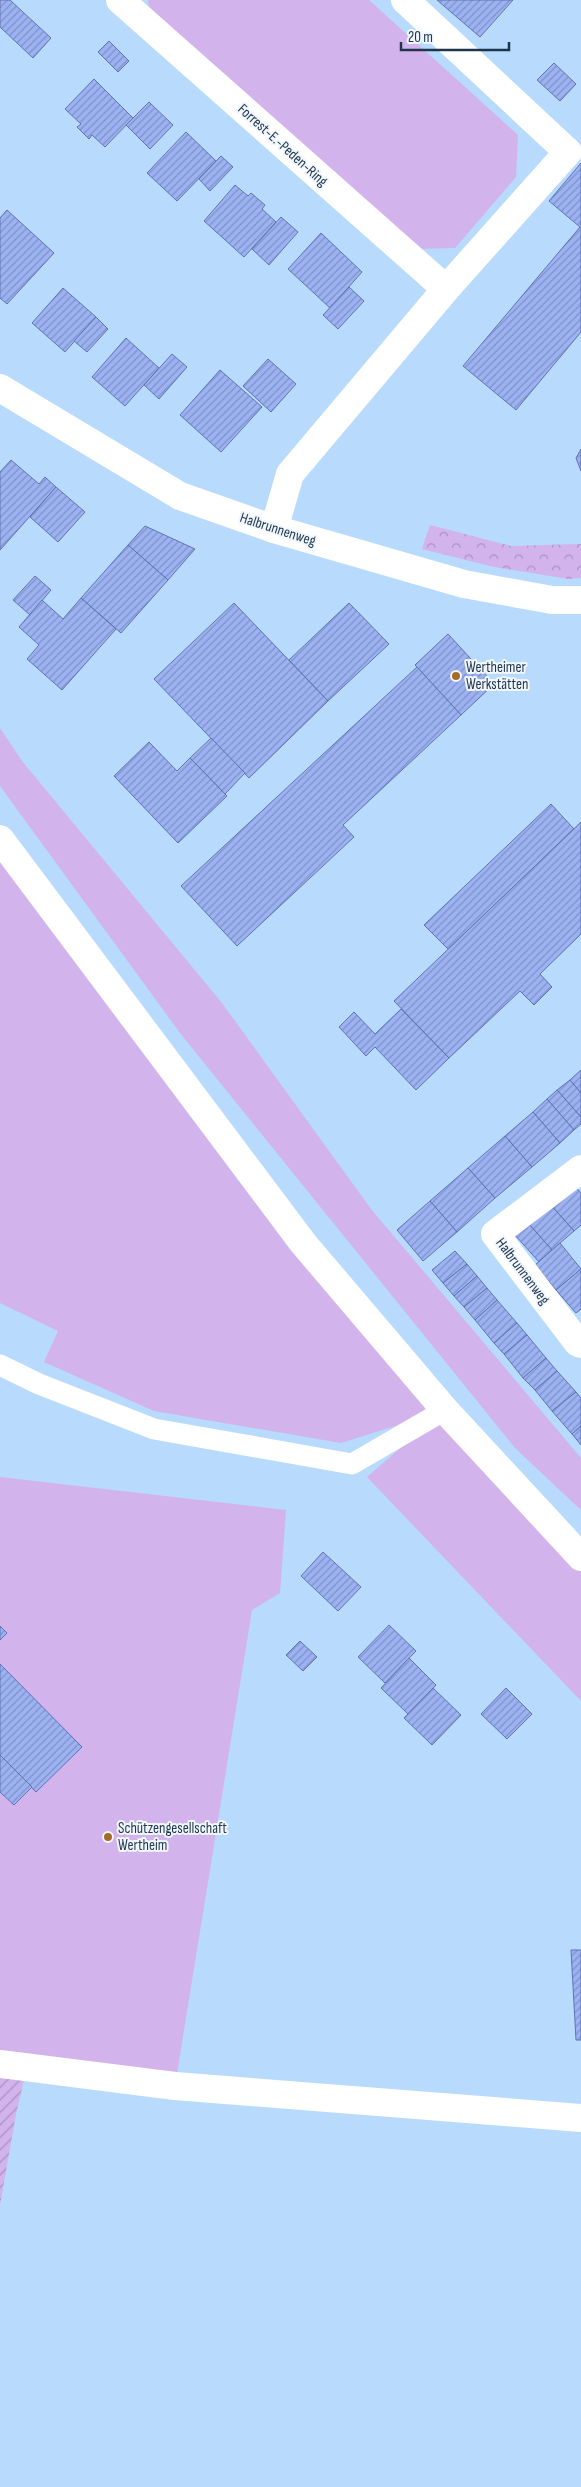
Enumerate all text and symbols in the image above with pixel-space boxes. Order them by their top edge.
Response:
scale bar [401,20,508,52]
text: 20 m [408,28,433,47]
street label: Forrest-E.-Peden-Ring [234,100,332,191]
street label: Halbrunnenweg [238,508,318,551]
place label: Wertheimer Werkstätten [466,658,529,694]
marker: Wertheimer Werkstätten [450,670,462,682]
street label: Halbrunnenweg [491,1234,554,1308]
place label: Schützengesellschaft Wertheim [118,1819,227,1855]
marker: Schützengesellschaft Wertheim [102,1831,114,1843]

